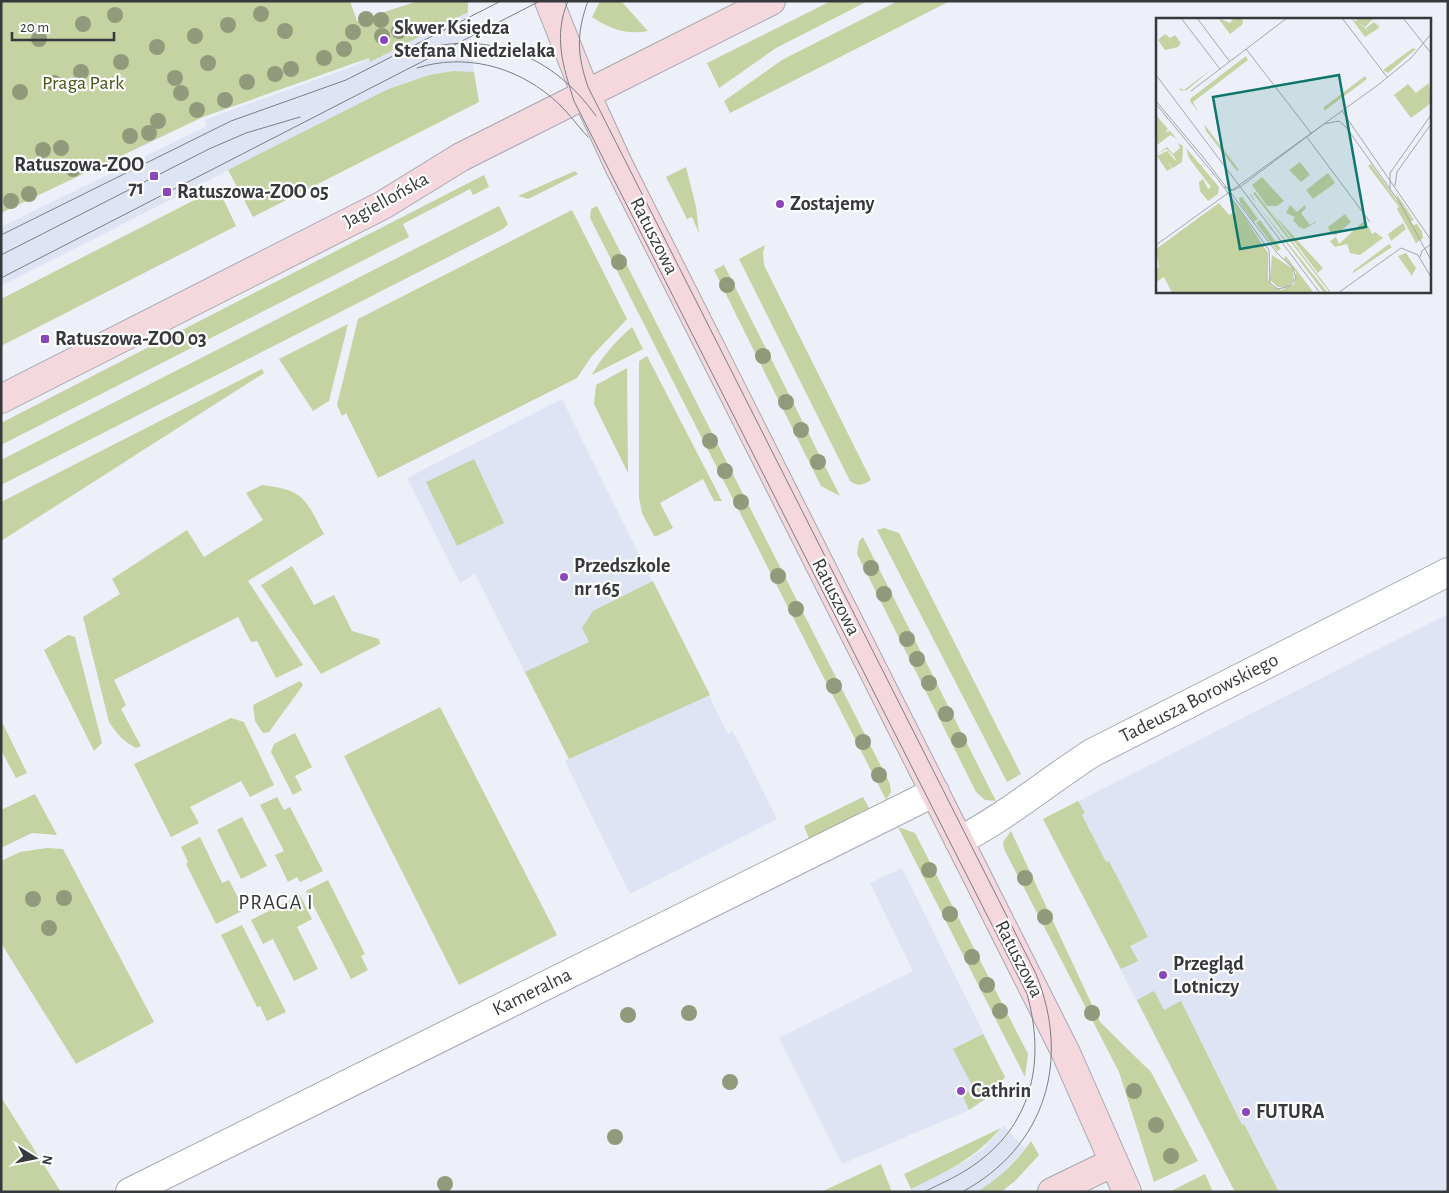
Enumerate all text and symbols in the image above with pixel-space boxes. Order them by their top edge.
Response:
scale bar [12,10,115,42]
place label: Skwer Księdza Stefana Niedzielaka [394,18,556,61]
inset map [1156,18,1432,292]
text: 20 m [20,20,49,35]
marker: Skwer Księdza Stefana Niedzielaka [378,34,390,46]
park label: Praga Park [42,73,124,93]
place label: Ratuszowa-ZOO 71 [14,155,144,198]
street label: Jagiellońska [340,168,432,232]
marker: Ratuszowa-ZOO 71 [148,170,160,182]
place label: Ratuszowa-ZOO 05 [177,182,329,202]
marker: Ratuszowa-ZOO 05 [161,186,173,198]
street label: Ratuszowa [626,194,682,278]
place label: Zostajemy [790,194,875,214]
marker: Zostajemy [774,198,786,210]
place label: Ratuszowa-ZOO 03 [55,329,207,349]
marker: Ratuszowa-ZOO 03 [39,333,51,345]
street label: Ratuszowa [808,555,864,639]
place label: Przedszkole nr 165 [574,556,671,599]
marker: Przedszkole nr 165 [558,571,570,583]
street label: Tadeusza Borowskiego [1116,649,1282,747]
district label: PRAGA I [238,892,314,913]
street label: Ratuszowa [991,917,1047,1001]
place label: Przegląd Lotniczy [1173,954,1244,997]
street label: Kameralna [489,964,575,1020]
marker: Przegląd Lotniczy [1157,969,1169,981]
place label: Cathrin [971,1081,1031,1101]
marker: Cathrin [955,1085,967,1097]
place label: FUTURA [1256,1102,1325,1122]
marker: FUTURA [1240,1106,1252,1118]
north arrow [10,1133,60,1183]
text: N [39,1154,55,1166]

